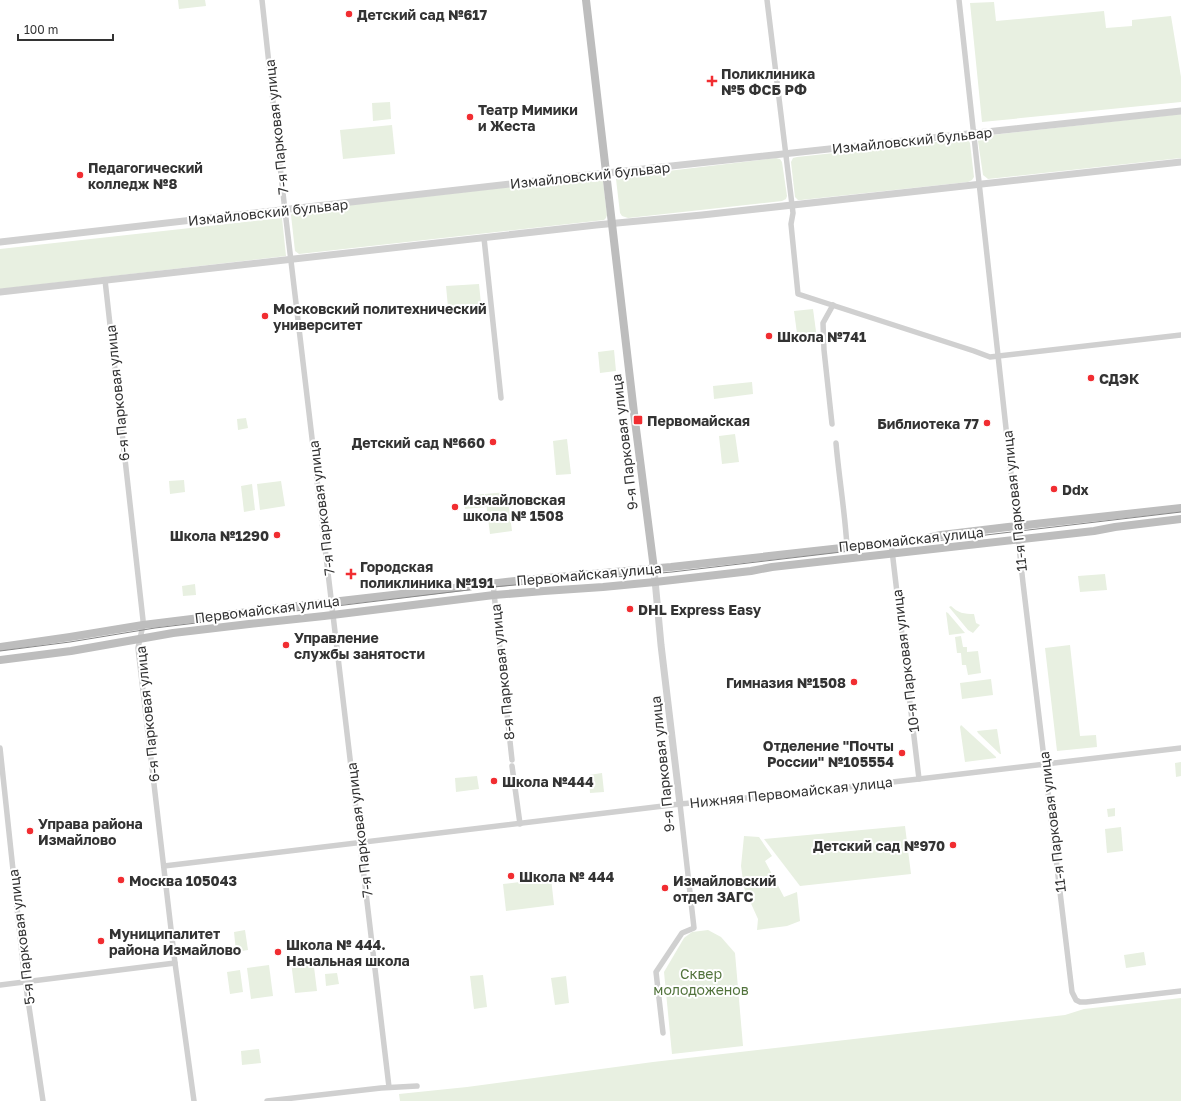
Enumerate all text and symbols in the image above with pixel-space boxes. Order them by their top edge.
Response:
place label: Детский сад №617 [357,6,488,23]
marker: Детский сад №617 [344,9,354,19]
scale bar [18,16,113,42]
text: 100 m [24,22,58,37]
street label: 7-я Парковая улица [260,59,292,195]
place label: Поликлиника №5 ФСБ РФ [721,65,815,98]
marker: Поликлиника №5 ФСБ РФ [706,75,718,87]
place label: Театр Мимики и Жеста [478,101,578,134]
marker: Театр Мимики и Жеста [465,112,475,122]
street label: Измайловский бульвар [831,123,993,157]
street label: Измайловский бульвар [509,158,671,192]
place label: Педагогический колледж №8 [88,159,203,192]
marker: Педагогический колледж №8 [75,170,85,180]
street label: Измайловский бульвар [187,195,349,229]
place label: Московский политехнический университет [273,300,486,333]
marker: Московский политехнический университет [260,311,270,321]
street label: 6-я Парковая улица [101,324,133,462]
place label: Школа №741 [777,328,866,345]
marker: Школа №741 [764,331,774,341]
place label: СДЭК [1099,370,1140,387]
street label: 9-я Парковая улица [607,373,641,511]
marker: СДЭК [1086,373,1096,383]
place label: Первомайская [647,412,750,429]
marker: Первомайская [632,414,644,426]
place label: Библиотека 77 [877,415,979,432]
marker: Библиотека 77 [982,418,992,428]
street label: 11-я Парковая улица [998,430,1030,572]
place label: Детский сад №660 [352,434,485,451]
marker: Детский сад №660 [488,437,498,447]
street label: 7-я Парковая улица [304,440,338,576]
place label: Ddx [1062,481,1089,498]
marker: Ddx [1049,484,1059,494]
place label: Измайловская школа № 1508 [463,491,565,524]
marker: Измайловская школа № 1508 [450,502,460,512]
street label: Первомайская улица [837,523,985,555]
place label: Школа №1290 [170,527,269,544]
marker: Школа №1290 [272,530,282,540]
place label: Городская поликлиника №191 [360,558,494,591]
street label: Первомайская улица [516,559,662,589]
marker: Городская поликлиника №191 [345,568,357,580]
street label: 10-я Парковая улица [888,589,922,733]
street label: Первомайская улица [193,592,341,626]
place label: DHL Express Easy [638,601,762,618]
street label: 8-я Парковая улица [486,603,518,741]
marker: DHL Express Easy [625,604,635,614]
place label: Управление cлужбы занятости [294,629,425,662]
marker: Управление cлужбы занятости [281,640,291,650]
street label: 6-я Парковая улица [131,645,163,783]
place label: Гимназия №1508 [726,674,846,691]
marker: Гимназия №1508 [849,677,859,687]
street label: 9-я Парковая улица [646,695,678,833]
place label: Отделение "Почты России" №105554 [763,737,894,770]
marker: Отделение "Почты России" №105554 [897,748,907,758]
street label: 11-я Парковая улица [1035,751,1069,893]
street label: 7-я Парковая улица [342,762,376,898]
place label: Школа №444 [502,773,594,790]
street label: Нижняя Первомайская улица [688,773,894,811]
marker: Школа №444 [489,776,499,786]
place label: Управа района Измайлово [38,815,143,848]
marker: Управа района Измайлово [25,826,35,836]
place label: Детский сад №970 [813,837,945,854]
marker: Детский сад №970 [948,840,958,850]
street label: 5-я Парковая улица [4,868,38,1006]
place label: Школа № 444 [519,868,615,885]
marker: Школа № 444 [506,871,516,881]
place label: Москва 105043 [129,872,237,889]
place label: Измайловский отдел ЗАГС [673,872,776,905]
marker: Москва 105043 [116,875,126,885]
marker: Измайловский отдел ЗАГС [660,883,670,893]
place label: Муниципалитет района Измайлово [109,925,241,958]
marker: Муниципалитет района Измайлово [96,936,106,946]
place label: Школа № 444. Начальная школа [286,936,410,969]
marker: Школа № 444. Начальная школа [273,947,283,957]
park label: Сквер молодоженов [653,965,749,998]

